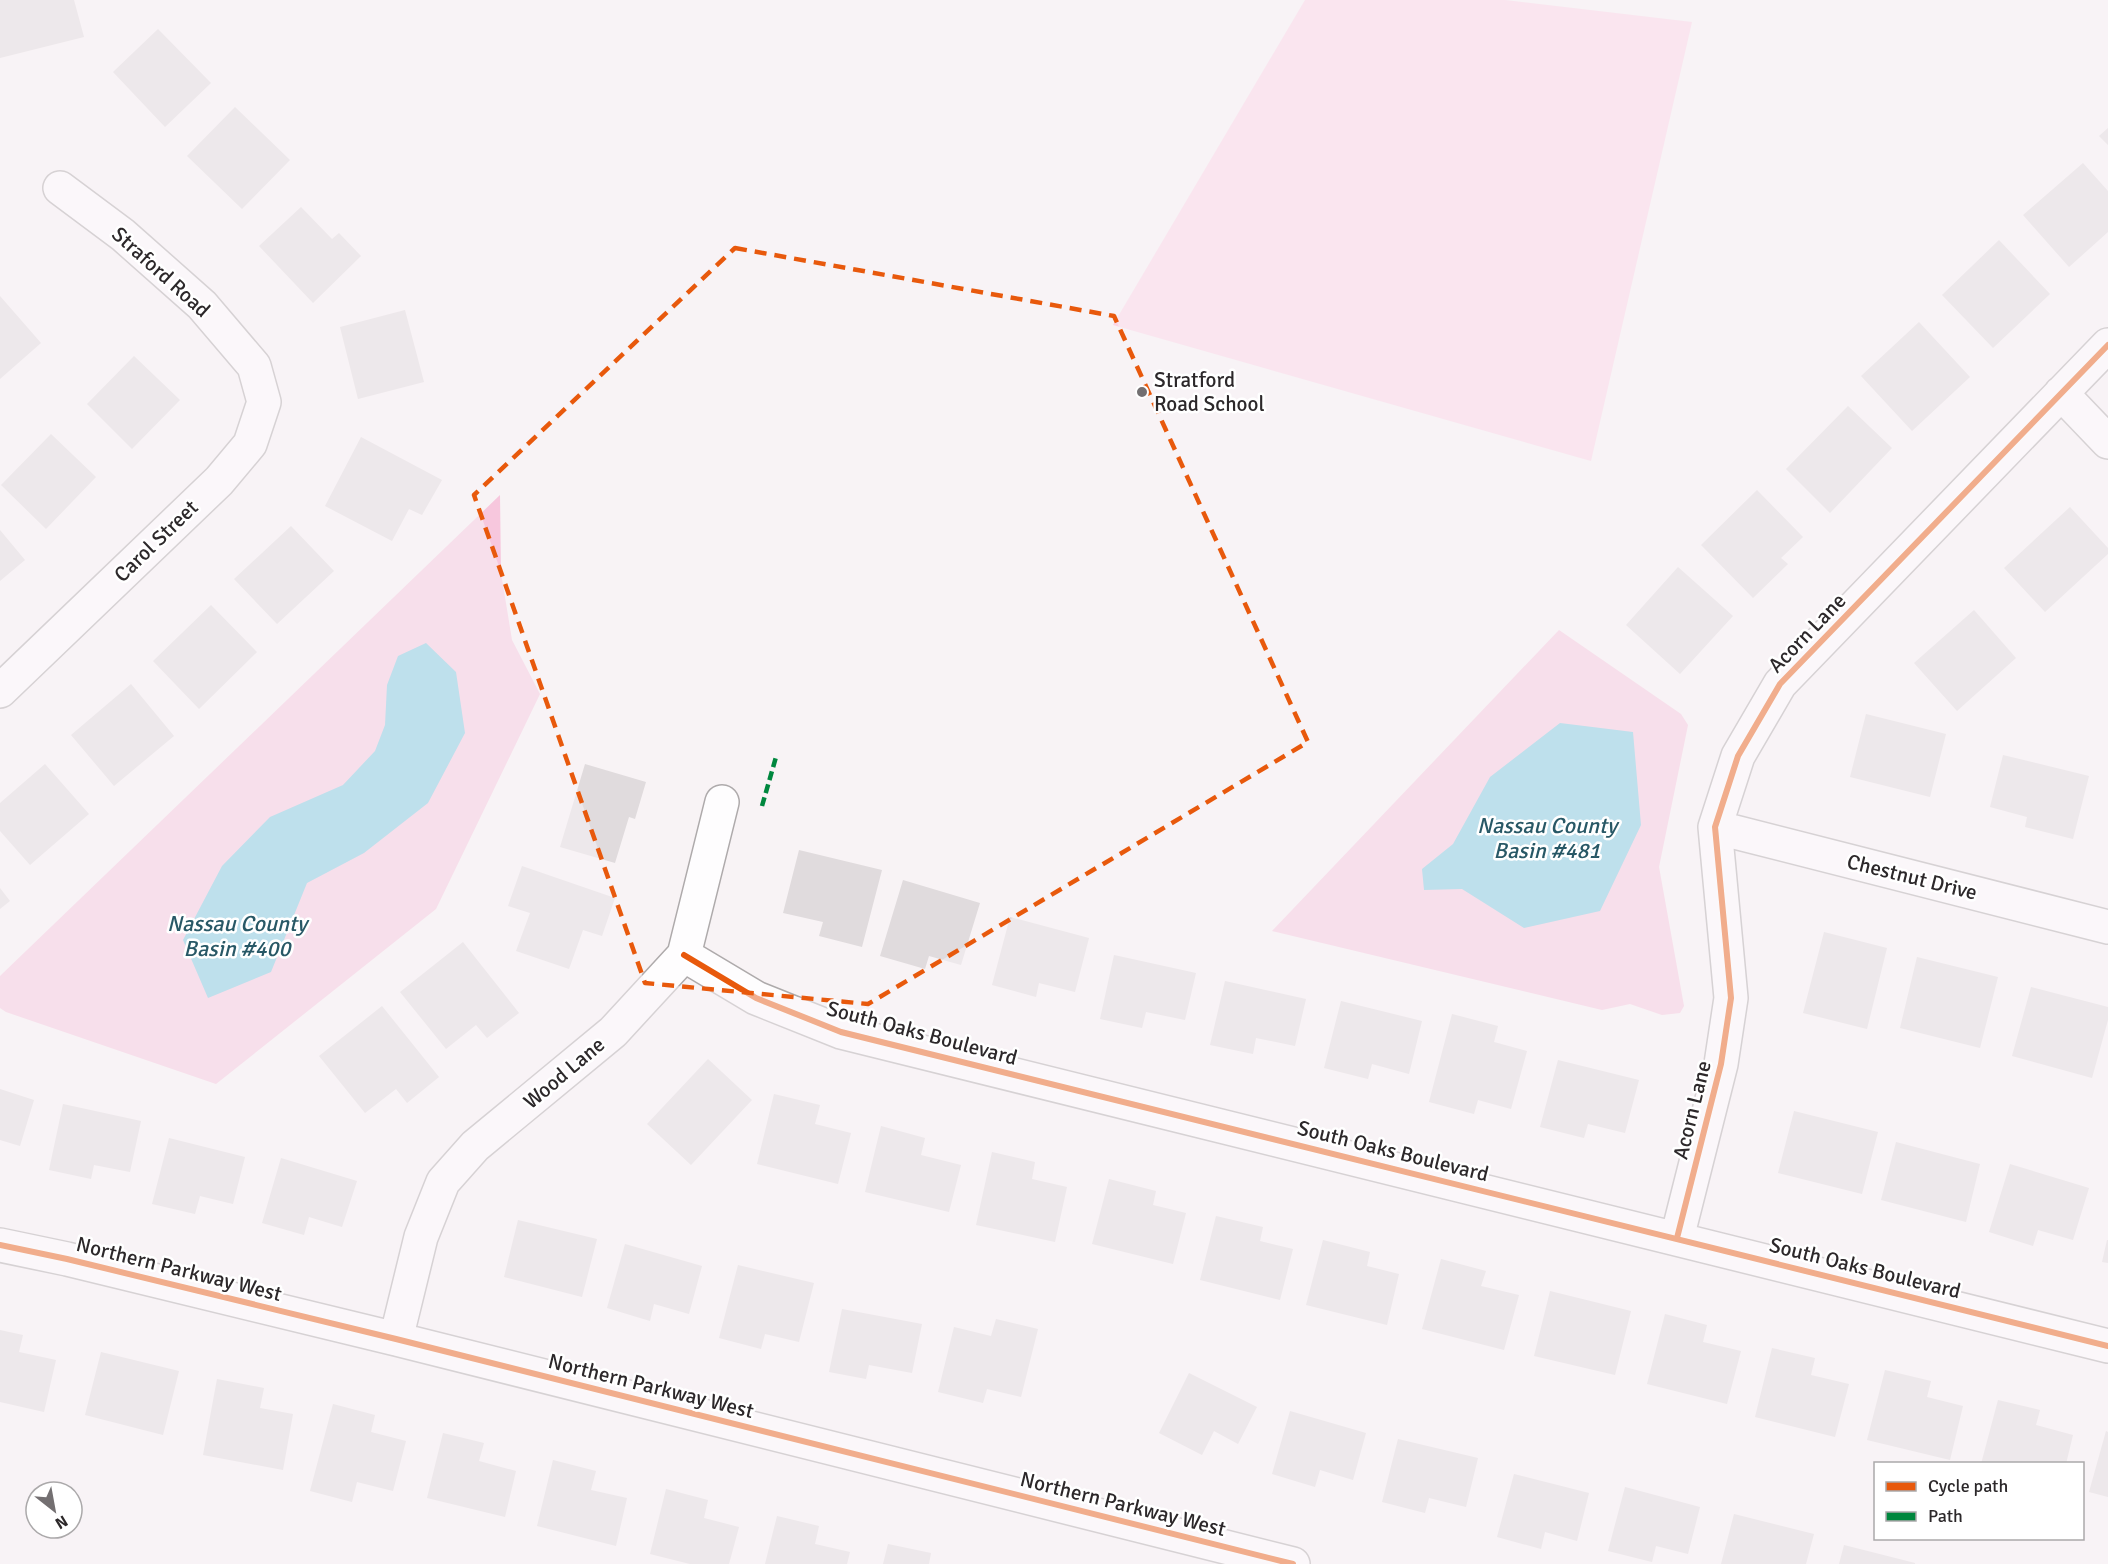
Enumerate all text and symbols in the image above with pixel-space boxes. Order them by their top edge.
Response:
street label: Straford Road [107,221,215,323]
place label: Stratford Road School [1154,367,1265,417]
marker: Stratford Road School [1135,385,1149,399]
street label: Carol Street [109,495,203,587]
street label: Acorn Lane [1763,588,1851,678]
water label: Nassau County Basin #481 [1477,812,1620,864]
street label: Chestnut Drive [1844,848,1980,906]
water label: Nassau County Basin #400 [167,910,310,962]
street label: South Oaks Boulevard [824,995,1020,1071]
street label: Wood Lane [518,1032,610,1114]
street label: Acorn Lane [1667,1058,1717,1162]
street label: South Oaks Boulevard [1295,1115,1491,1187]
street label: Northern Parkway West [74,1231,284,1307]
street label: South Oaks Boulevard [1767,1232,1963,1304]
street label: Northern Parkway West [546,1348,756,1424]
legend [1874,1462,2084,1540]
street label: Northern Parkway West [1018,1466,1228,1542]
text: Cycle path [1928,1475,2008,1497]
north arrow [24,1480,84,1540]
text: Path [1928,1505,1963,1527]
text: N [51,1511,71,1533]

